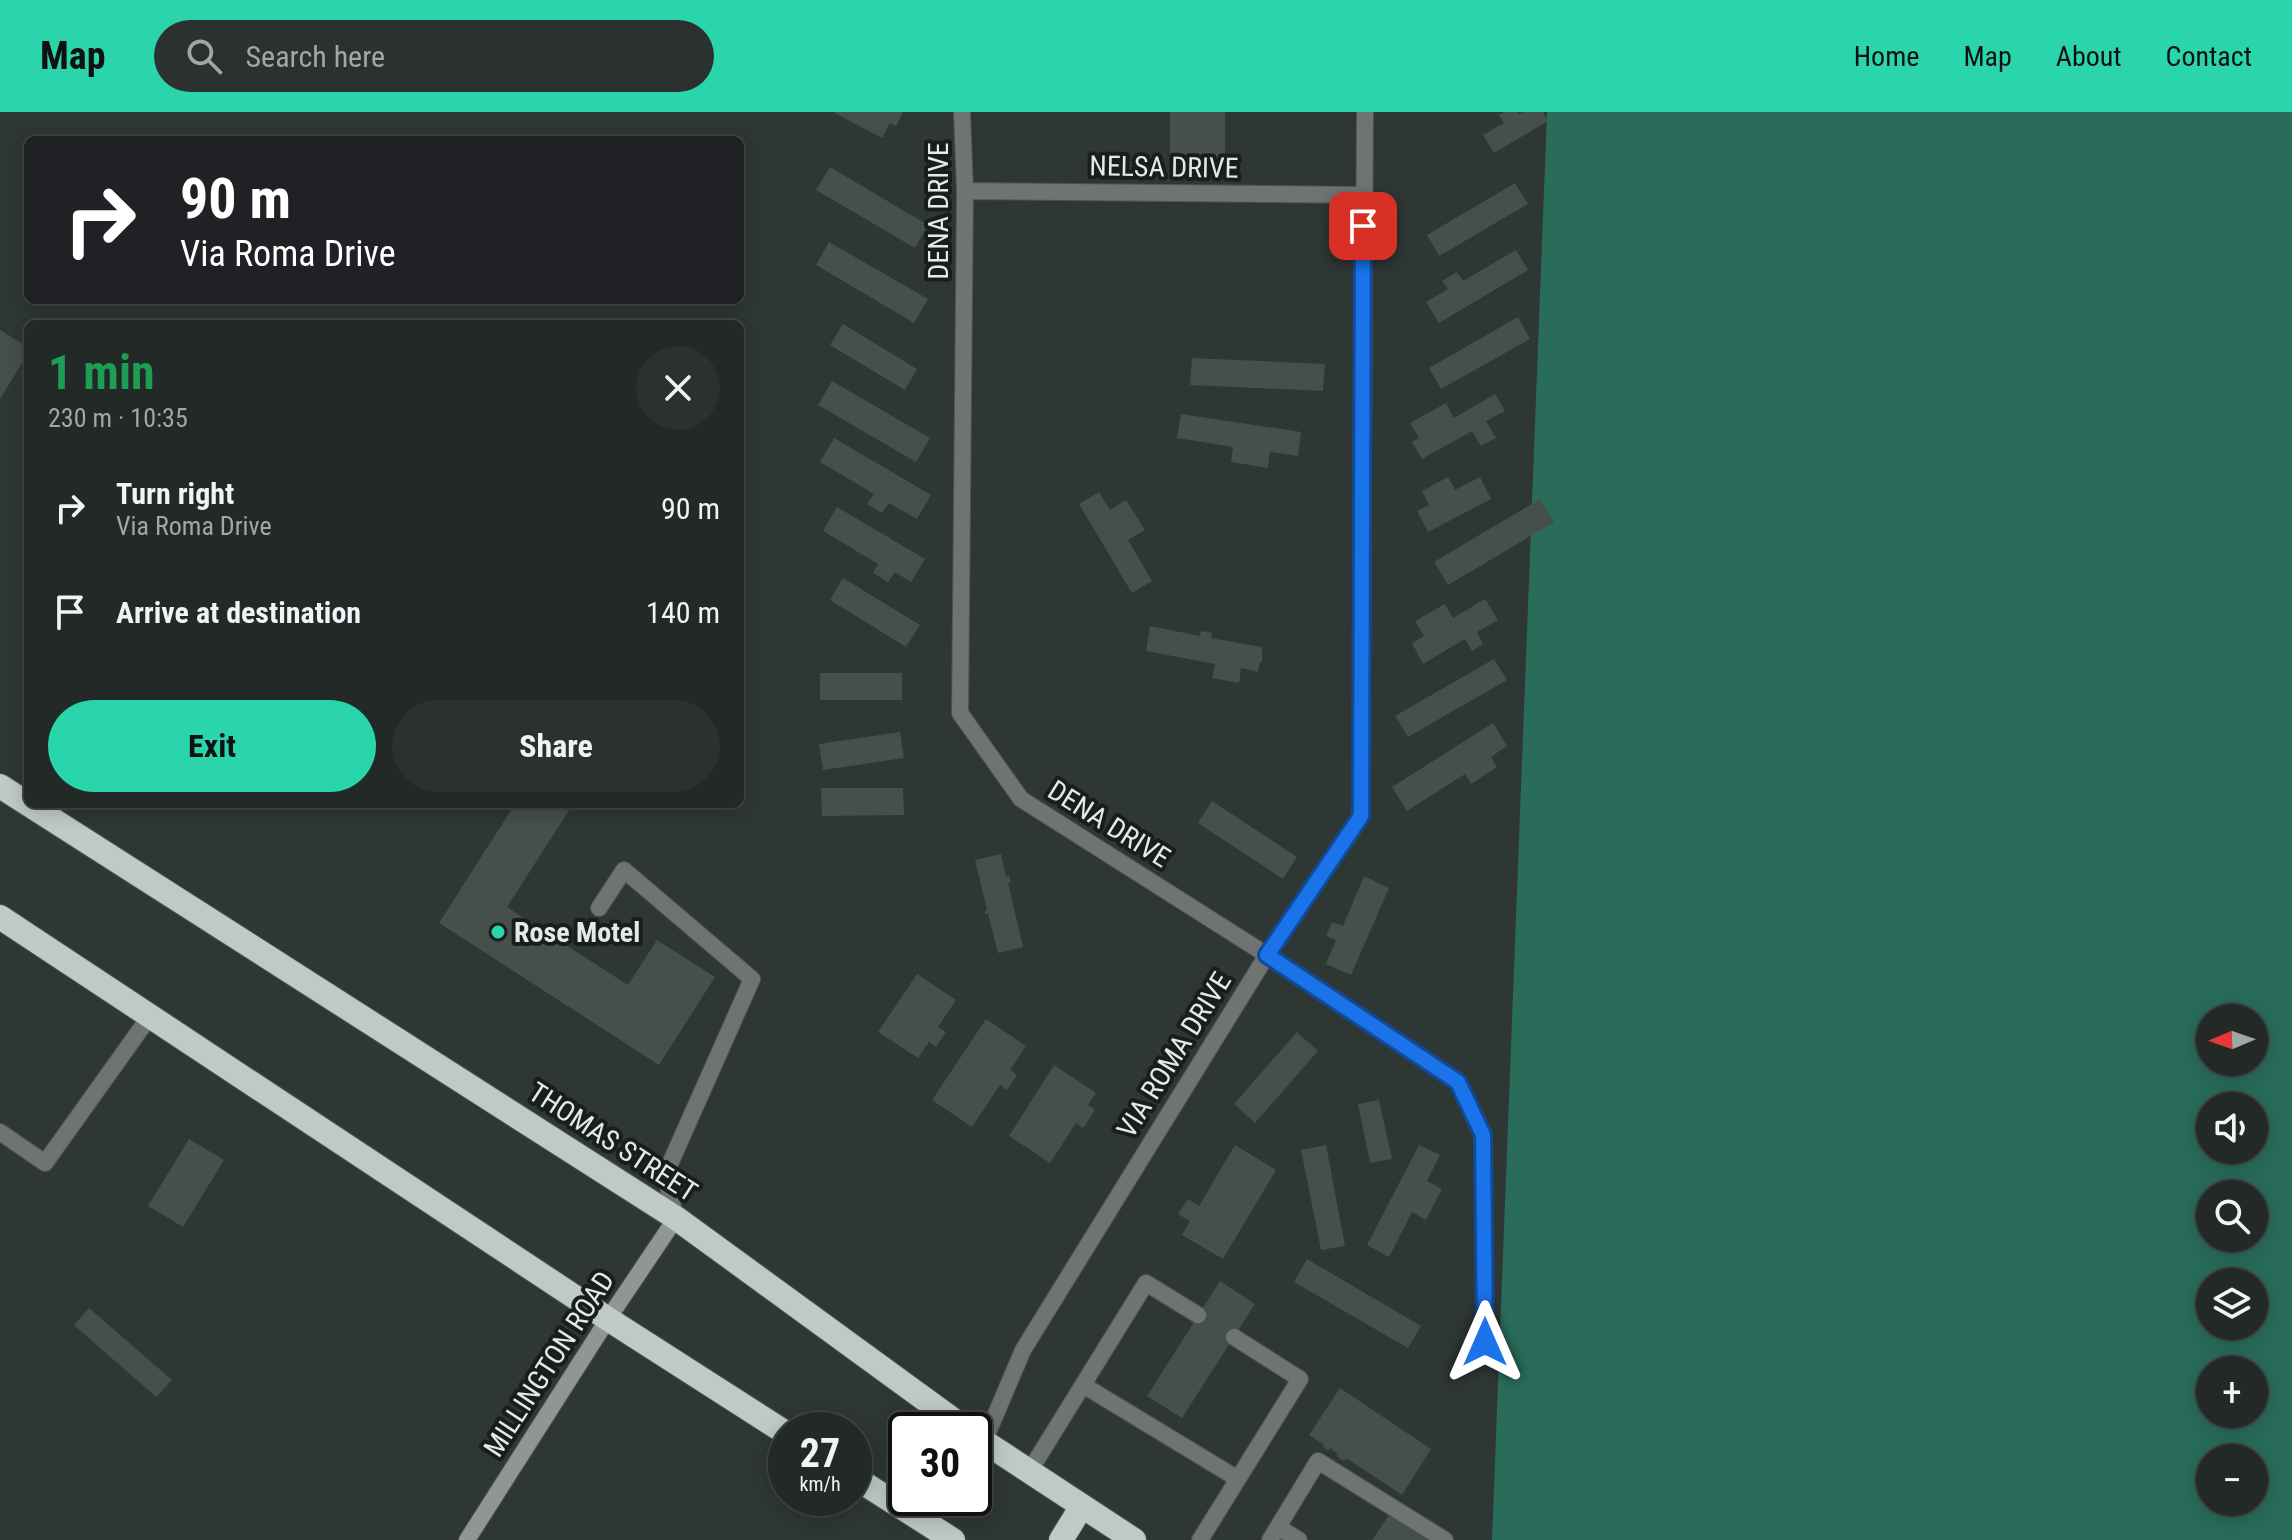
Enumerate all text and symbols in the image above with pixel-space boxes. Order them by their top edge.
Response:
search box [154,20,714,92]
text: Map [40,34,106,78]
icon: search [182,34,226,78]
text: Search here [246,39,385,74]
text: Home [1854,40,1919,73]
text: Map [1963,40,2012,73]
text: About [2056,40,2122,73]
text: Contact [2166,40,2252,73]
street label: DENA DRIVE [922,142,955,280]
street label: NELSA DRIVE [1089,149,1239,185]
text: 90 m [180,166,291,232]
icon: right [48,168,152,272]
pin [1329,192,1397,260]
icon: arrive [1341,204,1385,248]
text: Via Roma Drive [180,233,396,275]
text: 1 min [48,344,155,401]
button: close [636,346,720,430]
text: 230 m · 10:35 [48,403,188,433]
text: Turn right [116,476,234,511]
icon: right [48,486,92,530]
text: 90 m [661,491,720,526]
text: Via Roma Drive [116,511,272,541]
icon: arrive [48,590,92,634]
text: Arrive at destination [116,595,361,630]
text: 140 m [646,595,720,630]
button: Exit [48,700,376,792]
button: Share [392,700,720,792]
street label: DENA DRIVE [1042,774,1176,874]
place label: Rose Motel [514,916,640,949]
marker: Rose Motel [489,923,507,941]
street label: VIA ROMA DRIVE [1110,966,1238,1144]
north arrow [2196,1004,2268,1076]
map controls [2196,1004,2268,1516]
street label: THOMAS STREET [523,1075,703,1209]
button: sound [2196,1092,2268,1164]
button: search [2196,1180,2268,1252]
street label: MILLINGTON ROAD [477,1265,621,1463]
button: layers [2196,1268,2268,1340]
position arrow [1443,1300,1527,1384]
button: + [2196,1356,2268,1428]
speed limit sign: 30 [888,1412,992,1516]
text: 27 [800,1430,840,1477]
button: − [2196,1444,2268,1516]
text: km/h [799,1472,841,1496]

